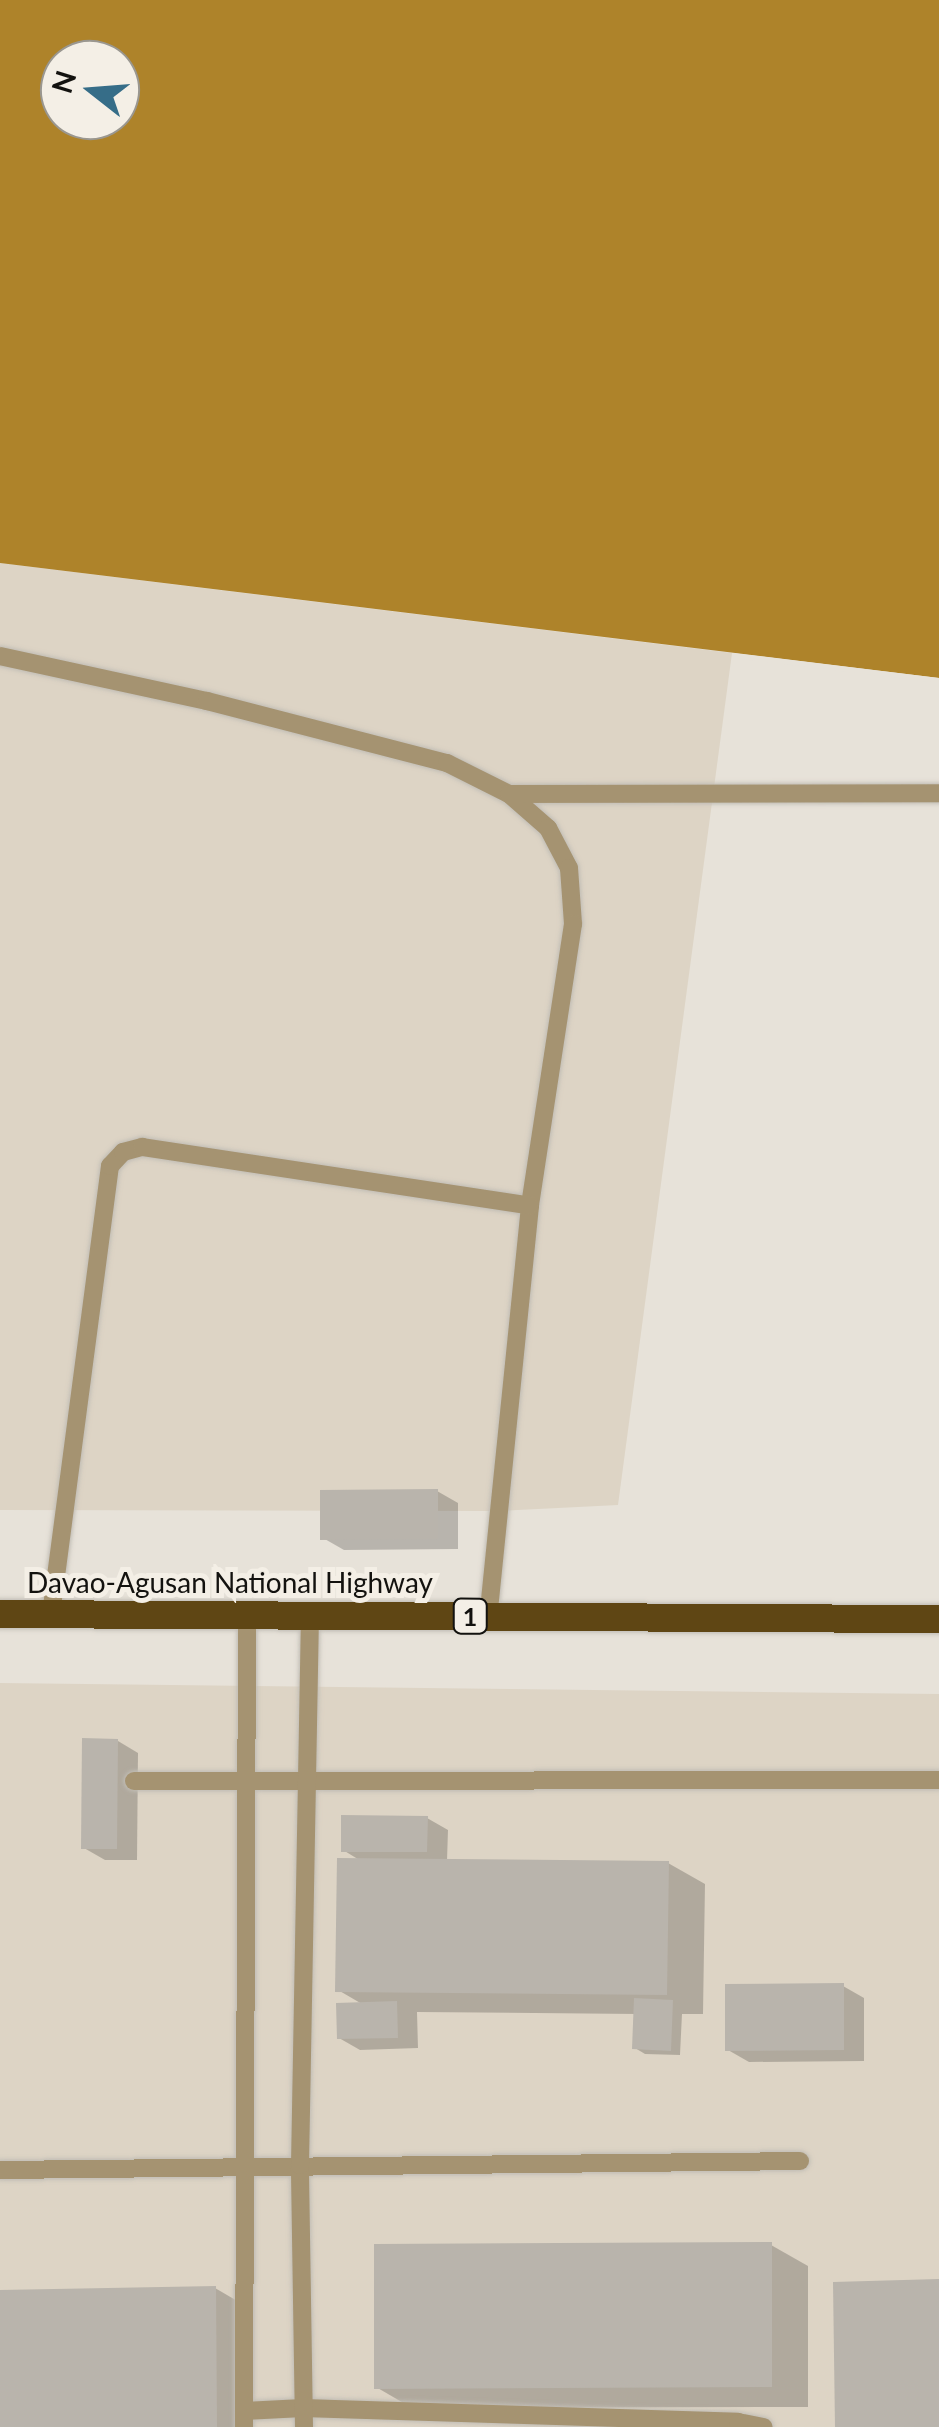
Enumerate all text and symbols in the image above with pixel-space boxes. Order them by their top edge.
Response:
north arrow [40,40,140,140]
text: N [44,67,83,97]
street label: Davao-Agusan National Highway [27,1565,433,1599]
road number: 1 [452,1596,488,1636]

